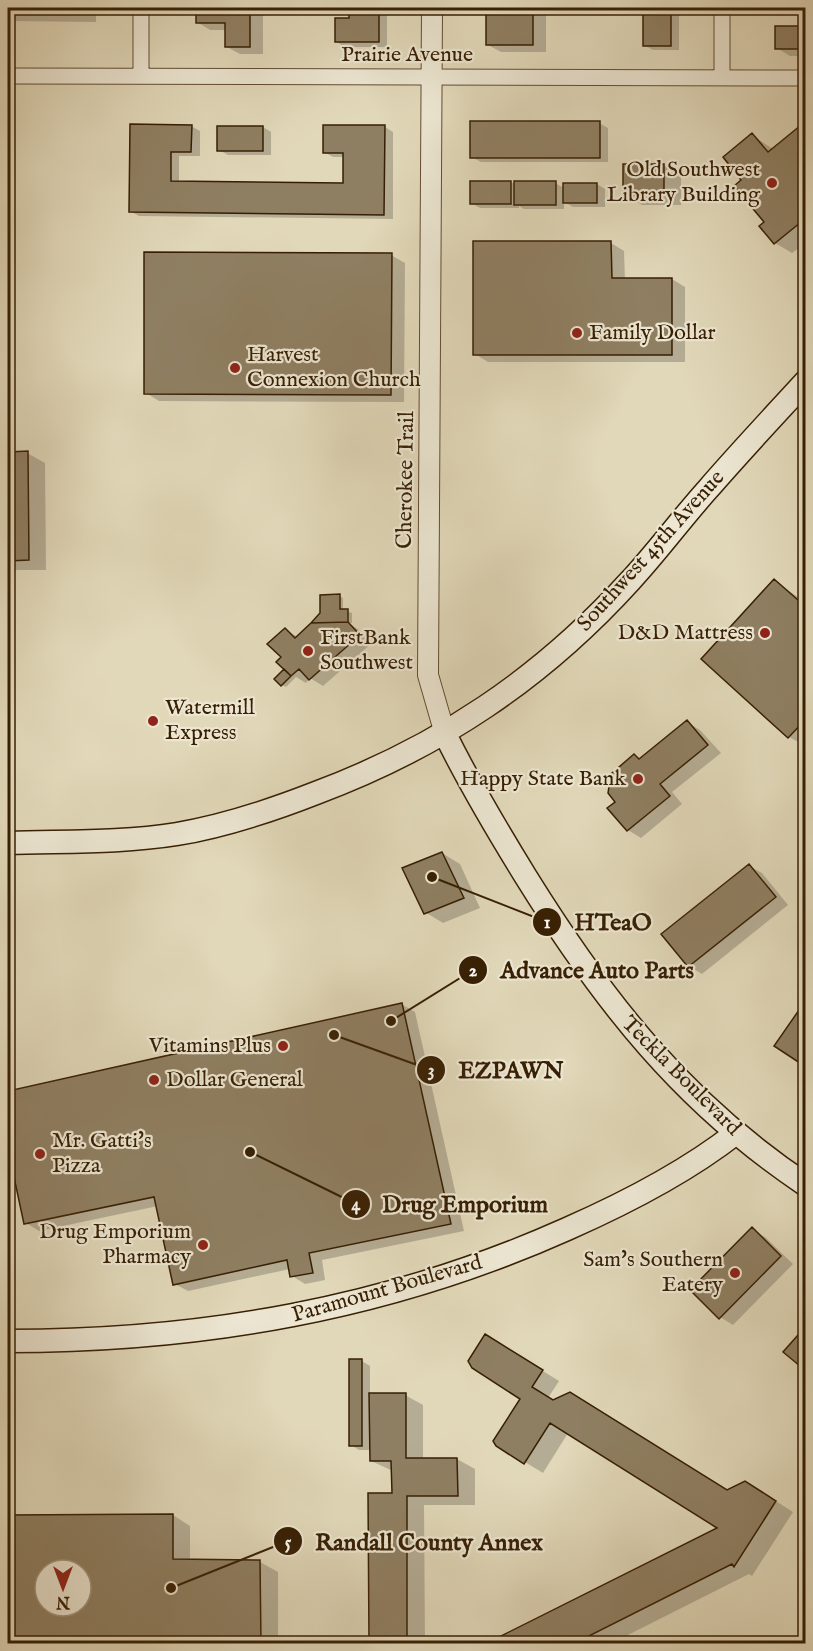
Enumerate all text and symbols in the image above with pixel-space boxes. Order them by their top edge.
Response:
street label: Prairie Avenue [341,41,473,69]
place label: Old Southwest Library Building [607,156,761,209]
marker: Old Southwest Library Building [765,176,779,190]
place label: Family Dollar [589,319,716,347]
marker: Family Dollar [570,326,584,340]
place label: Harvest Connexion Church [247,341,421,394]
marker: Harvest Connexion Church [228,361,242,375]
street label: Cherokee Trail [391,411,421,549]
street label: Southwest 45th Avenue [571,464,731,638]
place label: D&D Mattress [617,619,753,647]
place label: FirstBank Southwest [320,624,414,677]
marker: D&D Mattress [758,626,772,640]
marker: FirstBank Southwest [301,644,315,658]
place label: Watermill Express [165,694,255,747]
marker: Watermill Express [146,714,160,728]
place label: Happy State Bank [460,765,626,793]
marker: Happy State Bank [631,772,645,786]
callout: HTeaO [532,901,663,943]
text: HTeaO [574,908,652,939]
text: 1 [544,912,551,935]
callout: Advance Auto Parts [458,949,706,991]
text: Advance Auto Parts [499,956,694,987]
text: 2 [469,960,478,983]
street label: Teckla Boulevard [615,1010,747,1142]
place label: Vitamins Plus [148,1032,271,1060]
marker: Vitamins Plus [276,1039,290,1053]
callout: EZPAWN [416,1049,576,1091]
text: EZPAWN [458,1056,564,1087]
text: 3 [428,1060,434,1083]
place label: Dollar General [166,1066,303,1094]
marker: Dollar General [147,1073,161,1087]
place label: Mr. Gatti's Pizza [52,1127,152,1180]
marker: Mr. Gatti's Pizza [33,1147,47,1161]
callout: Drug Emporium [341,1183,560,1225]
text: Drug Emporium [382,1190,548,1221]
text: 4 [352,1194,362,1217]
place label: Drug Emporium Pharmacy [39,1218,191,1271]
marker: Drug Emporium Pharmacy [196,1238,210,1252]
place label: Sam's Southern Eatery [583,1246,723,1299]
street label: Paramount Boulevard [289,1248,486,1330]
marker: Sam's Southern Eatery [728,1266,742,1280]
callout: Randall County Annex [273,1520,555,1562]
text: Randall County Annex [315,1528,543,1559]
text: 5 [285,1532,292,1555]
north arrow [33,1558,93,1618]
text: N [56,1591,71,1611]

